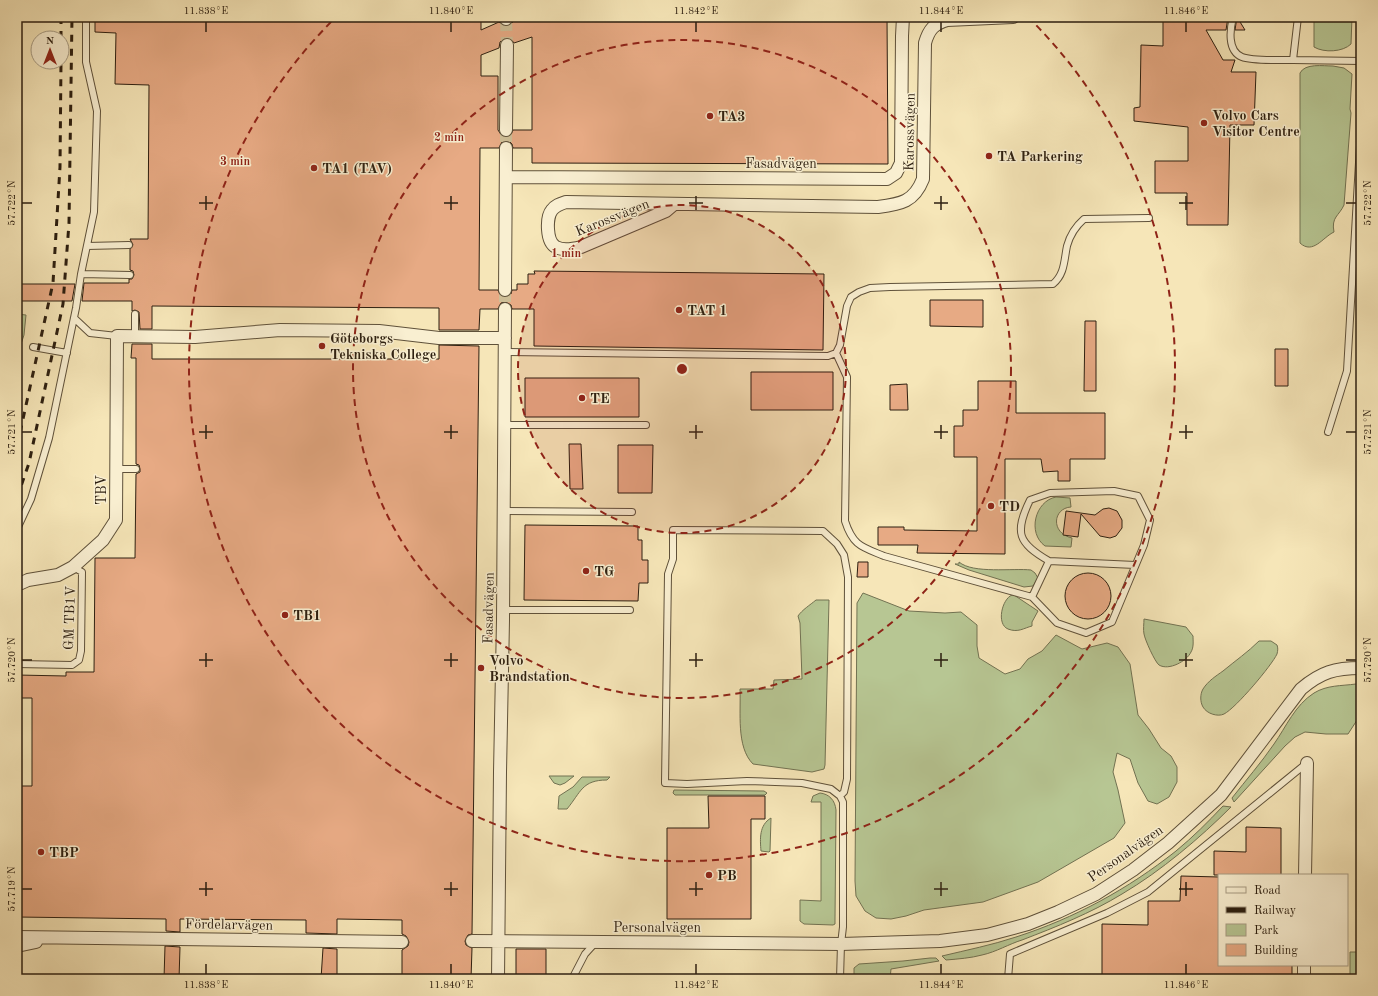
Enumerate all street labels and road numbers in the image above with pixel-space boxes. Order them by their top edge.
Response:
street label: Karossvägen [902,92,918,171]
street label: Fasadvägen [745,157,817,171]
street label: Karossvägen [573,197,652,239]
street label: TBV [95,475,109,505]
street label: Fasadvägen [481,572,497,644]
street label: GM TB1V [62,585,78,650]
street label: Personalvägen [1085,823,1166,885]
street label: Fördelarvägen [185,917,274,933]
street label: Personalvägen [613,921,702,935]

